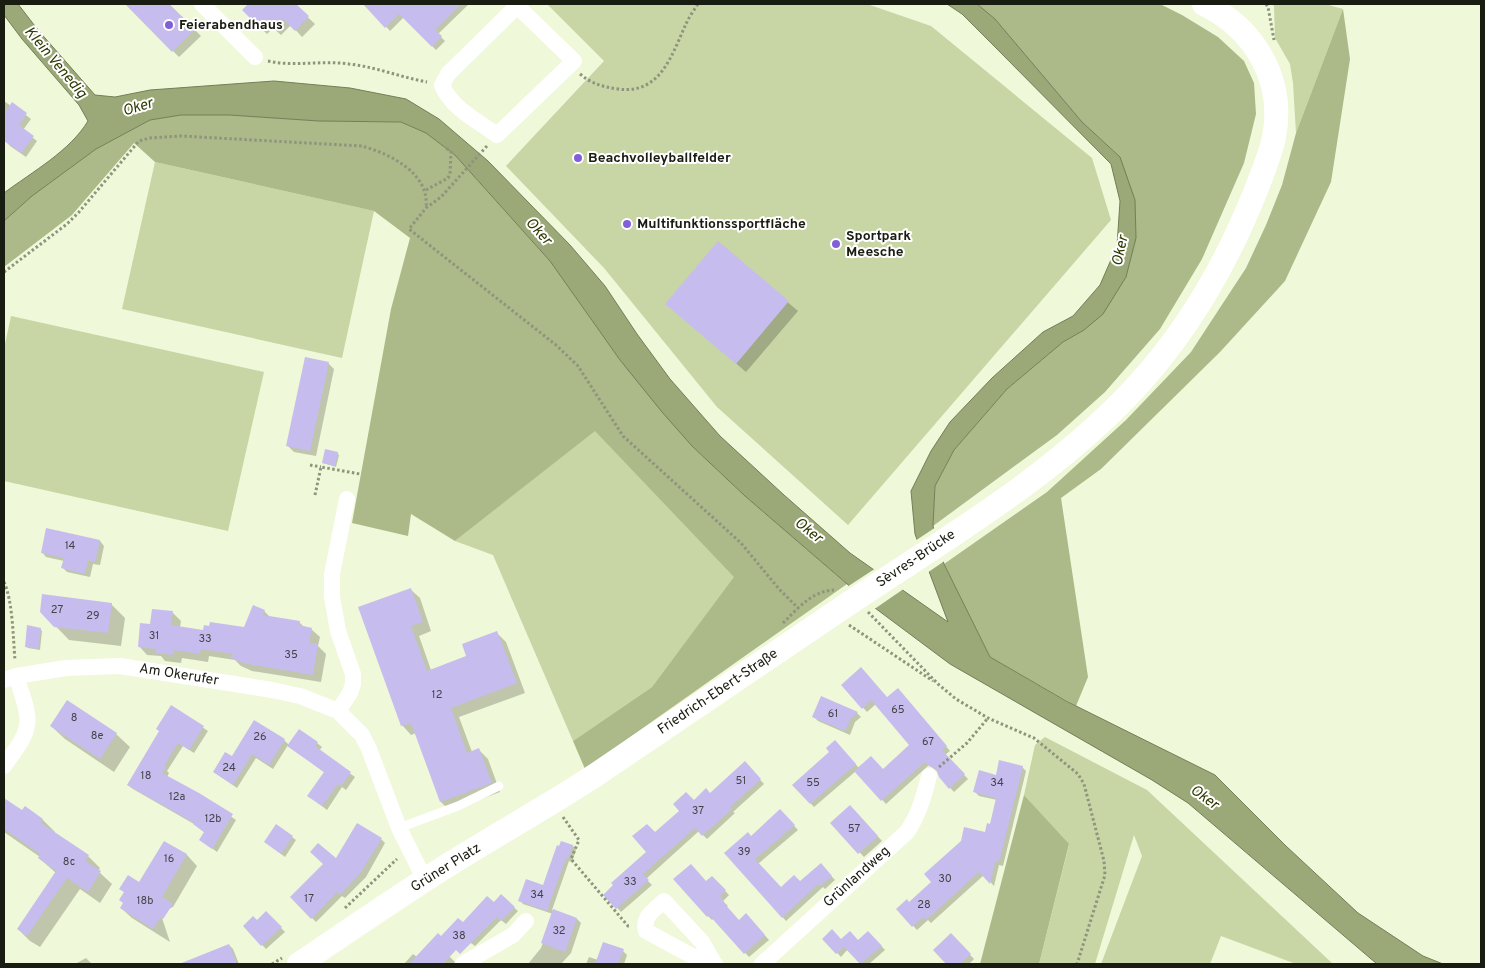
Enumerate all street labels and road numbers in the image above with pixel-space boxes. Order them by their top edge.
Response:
street label: Sèvres-Brücke [873,526,959,592]
street label: Friedrich-Ebert-Straße [655,645,781,739]
street label: Am Okerufer [138,660,220,690]
street label: Grüner Platz [408,840,484,896]
street label: Grünlandweg [820,843,894,911]

